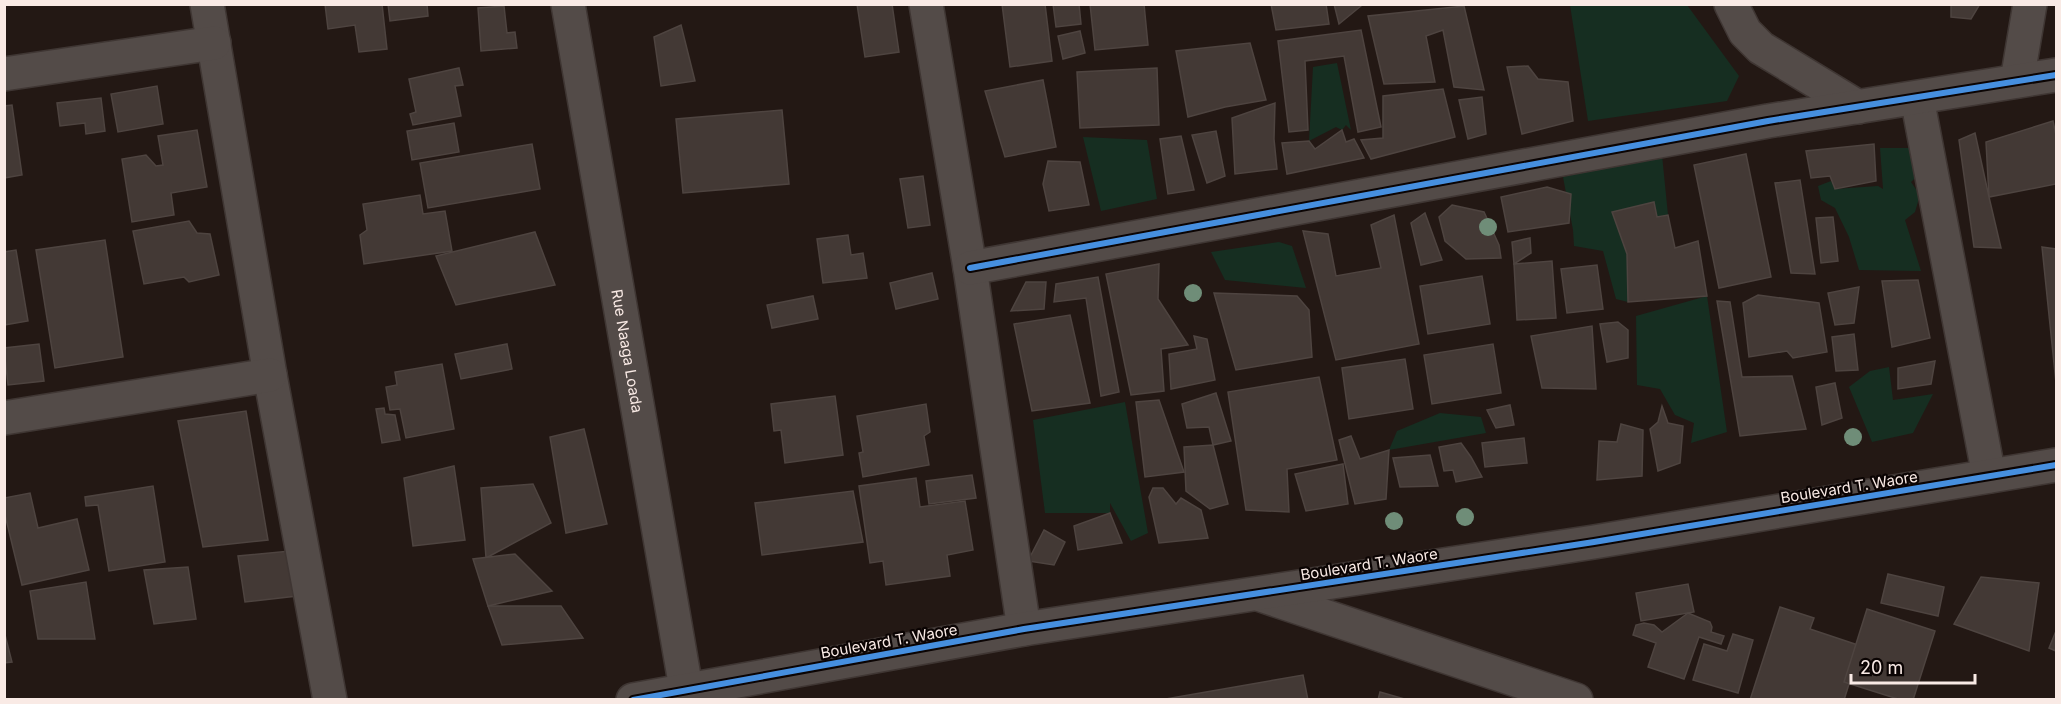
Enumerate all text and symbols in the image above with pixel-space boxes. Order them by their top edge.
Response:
street label: Rue Naaga Loada [608,288,648,414]
street label: Boulevard T. Waore [1779,467,1919,507]
street label: Boulevard T. Waore [1299,544,1439,584]
street label: Boulevard T. Waore [819,620,959,662]
scale bar [1851,647,1976,685]
text: 20 m [1860,657,1903,678]

